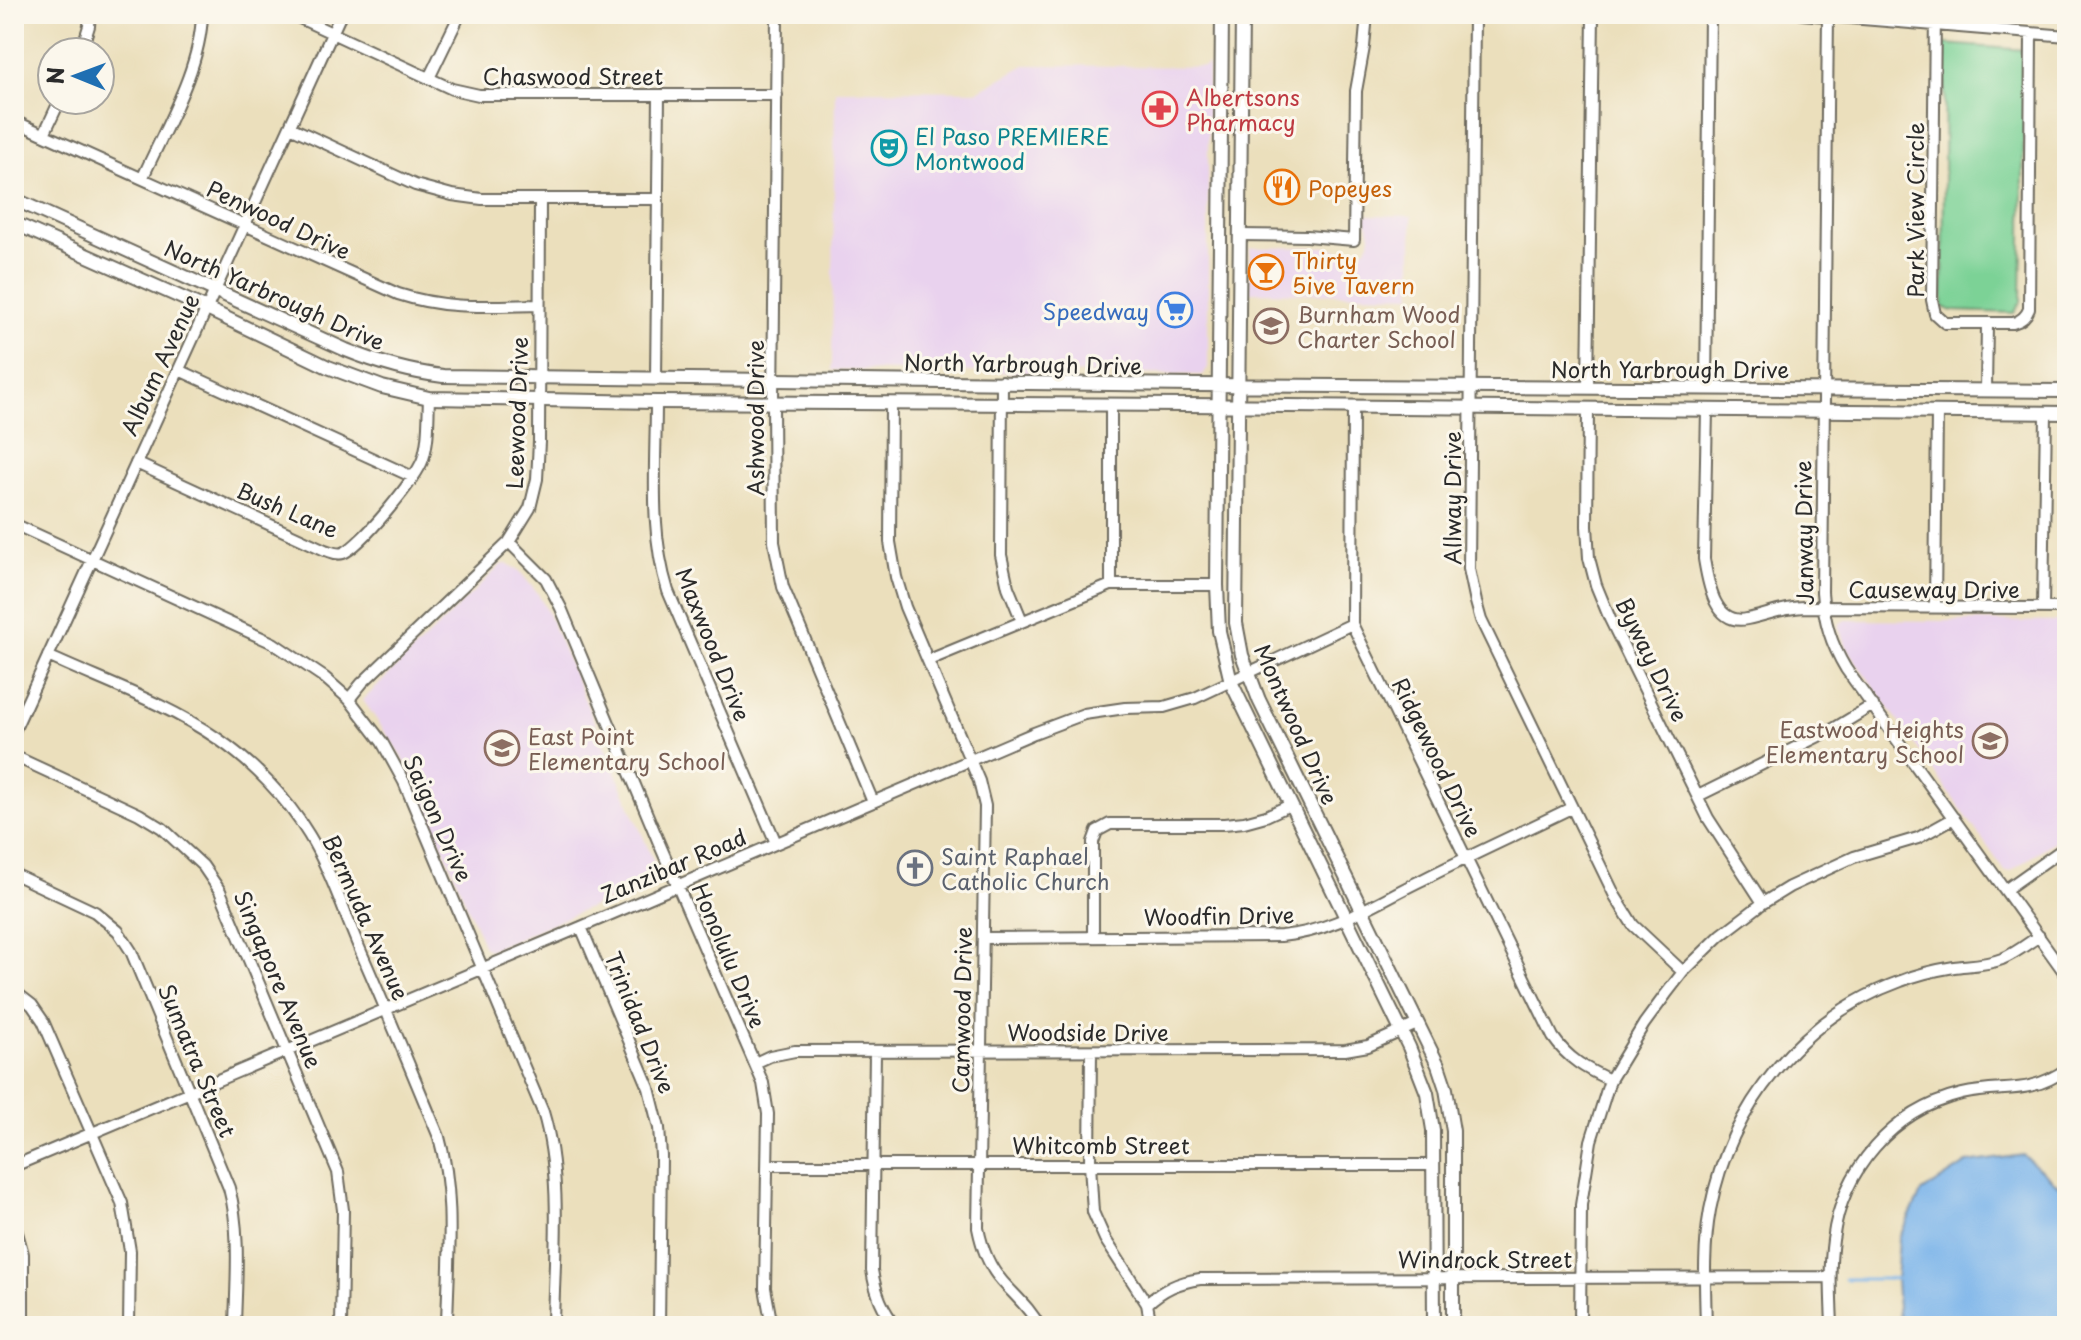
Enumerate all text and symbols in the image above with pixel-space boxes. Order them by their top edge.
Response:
north arrow [36,36,116,116]
street label: Chaswood Street [483,59,663,92]
text: N [38,67,71,85]
place label: Albertsons Pharmacy [1186,80,1300,138]
pharmacy icon: Albertsons Pharmacy [1141,90,1179,128]
place label: El Paso PREMIERE Montwood [915,119,1110,177]
street label: Park View Circle [1898,122,1931,298]
theatre icon: El Paso PREMIERE Montwood [870,129,908,167]
restaurant icon: Popeyes [1263,168,1301,206]
street label: Penwood Drive [202,171,356,267]
place label: Popeyes [1308,171,1392,204]
street label: North Yarbrough Drive [159,230,391,358]
place label: Thirty 5ive Tavern [1292,243,1415,301]
bar icon: Thirty 5ive Tavern [1247,253,1285,291]
street label: Album Avenue [112,288,206,440]
supermarket icon: Speedway [1156,291,1194,329]
place label: Speedway [1043,294,1149,327]
place label: Burnham Wood Charter School [1297,297,1460,355]
school or university icon: Burnham Wood Charter School [1252,307,1290,345]
street label: Leewood Drive [497,336,535,490]
street label: Ashwood Drive [738,340,771,496]
street label: North Yarbrough Drive [904,344,1142,382]
street label: North Yarbrough Drive [1551,352,1789,385]
street label: Allway Drive [1435,431,1468,565]
street label: Janway Drive [1785,460,1821,606]
street label: Bush Lane [232,473,344,545]
street label: Maxwood Drive [668,562,760,726]
street label: Causeway Drive [1848,572,2020,605]
street label: Byway Drive [1609,591,1697,727]
street label: Montwood Drive [1247,639,1347,809]
street label: Ridgewood Drive [1385,671,1491,843]
place label: Eastwood Heights Elementary School [1766,712,1964,770]
place label: East Point Elementary School [528,719,726,777]
school or university icon: Eastwood Heights Elementary School [1971,722,2009,760]
school or university icon: East Point Elementary School [483,729,521,767]
street label: Saigon Drive [396,749,482,887]
street label: Zanzibar Road [595,819,751,911]
street label: Bermuda Avenue [316,829,418,1005]
place label: Saint Raphael Catholic Church [941,839,1109,897]
church icon: Saint Raphael Catholic Church [896,849,934,887]
street label: Honolulu Drive [685,877,775,1033]
street label: Singapore Avenue [227,885,331,1073]
street label: Woodfin Drive [1143,897,1295,933]
street label: Camwood Drive [943,926,979,1094]
street label: Trinidad Drive [598,946,684,1098]
street label: Sumatra Street [151,978,245,1142]
street label: Woodside Drive [1007,1015,1169,1048]
street label: Whitcomb Street [1012,1128,1190,1161]
street label: Windrock Street [1398,1242,1572,1275]

